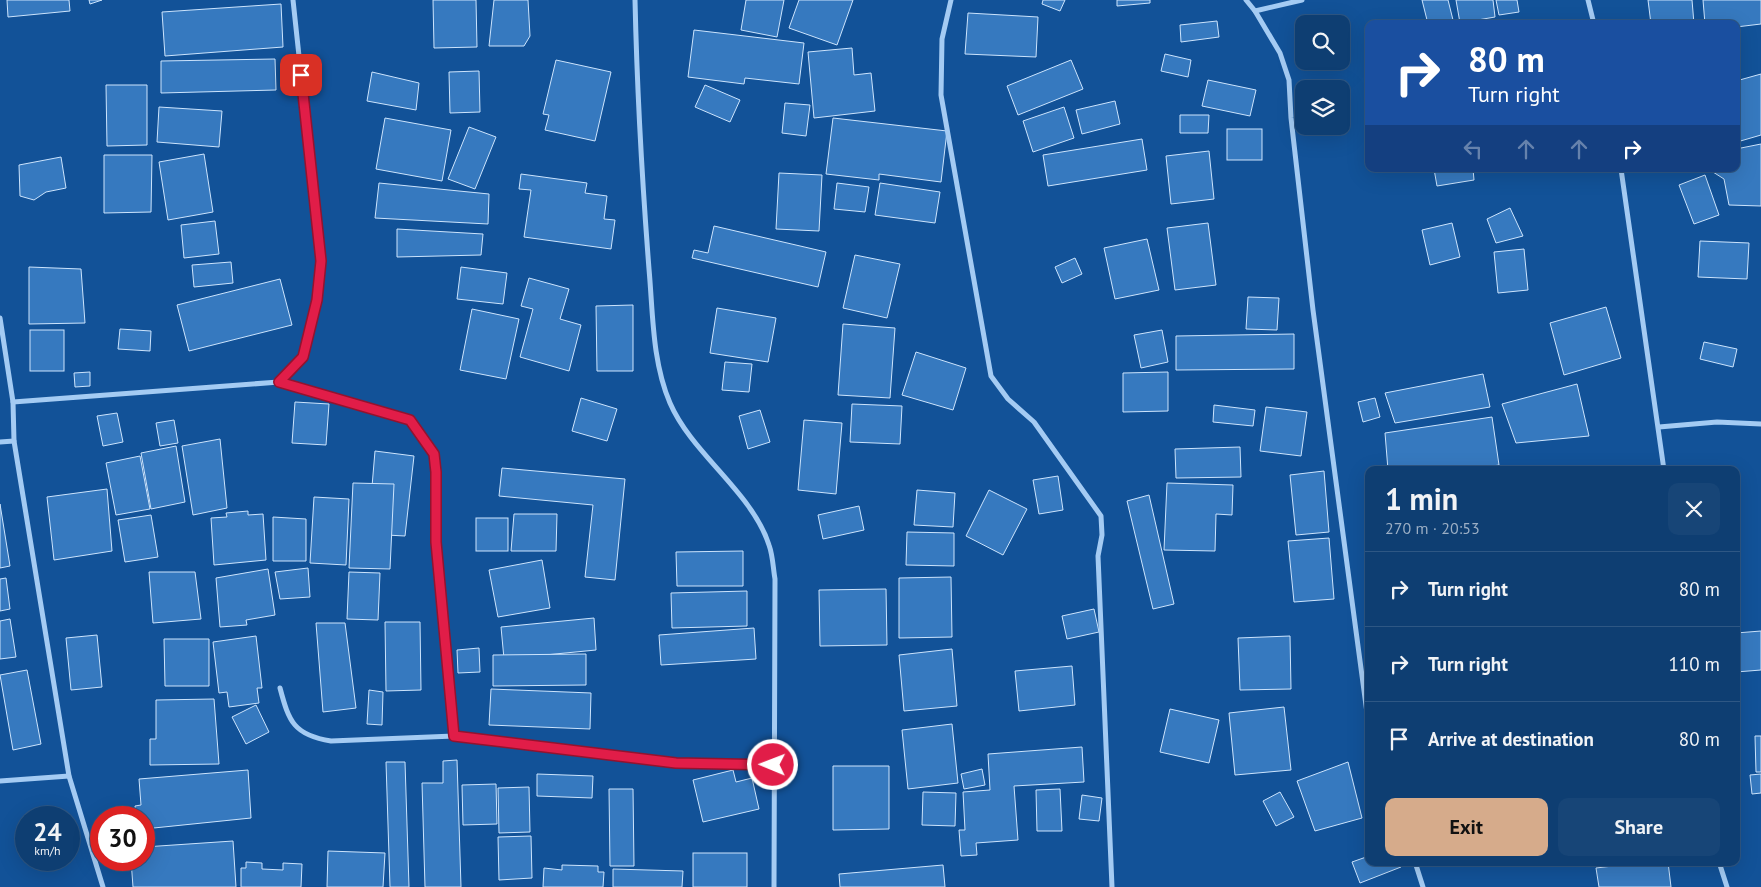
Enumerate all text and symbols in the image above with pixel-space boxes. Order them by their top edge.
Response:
map controls [1295,15,1350,135]
button: search [1295,15,1350,70]
text: 80 m [1468,36,1545,82]
icon: right [1385,40,1450,105]
pin [280,54,322,96]
icon: arrive [287,61,315,89]
button: layers [1295,80,1350,135]
text: Turn right [1468,80,1560,108]
icon: left [1459,135,1487,163]
icon: ahead [1512,135,1540,163]
icon: ahead [1565,135,1593,163]
icon: right [1618,135,1646,163]
text: 1 min [1385,479,1458,518]
button: close [1668,483,1720,535]
text: 270 m · 20:53 [1385,518,1480,538]
icon: right [1385,575,1413,603]
text: Turn right [1428,577,1508,601]
text: 80 m [1679,577,1720,601]
icon: right [1385,650,1413,678]
text: Turn right [1428,652,1508,676]
text: 110 m [1668,652,1720,676]
icon: arrive [1385,725,1413,753]
text: Arrive at destination [1428,727,1594,751]
text: 80 m [1679,727,1720,751]
position arrow [746,738,798,790]
button: Exit [1385,798,1548,856]
button: Share [1558,798,1720,856]
speed limit sign: 30 [90,806,155,871]
text: 24 [33,816,62,848]
text: km/h [34,843,61,858]

